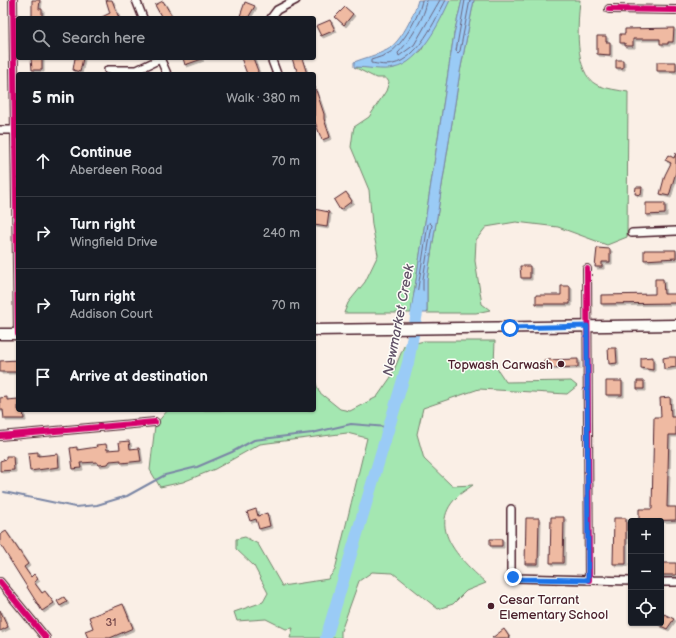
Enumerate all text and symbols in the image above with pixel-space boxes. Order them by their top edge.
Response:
search box [16,16,316,60]
icon: search [30,27,52,49]
text: Search here [62,29,145,48]
text: 5 min [32,88,75,108]
text: Walk · 380 m [226,90,300,106]
text: Continue [70,143,132,162]
icon: ahead [32,150,54,172]
text: 70 m [272,153,300,169]
text: Aberdeen Road [70,162,163,178]
text: Turn right [70,215,135,234]
icon: right [32,222,54,244]
text: 240 m [263,225,300,241]
text: Wingfield Drive [70,234,157,250]
water label: Newmarket Creek [379,262,418,377]
text: Turn right [70,287,135,306]
icon: right [32,294,54,316]
text: 70 m [272,297,300,313]
text: Addison Court [70,306,153,322]
route start [501,319,519,337]
place label: Topwash Carwash [448,357,553,373]
marker: Topwash Carwash [556,359,566,369]
icon: arrive [32,366,54,388]
text: Arrive at destination [70,367,208,386]
map controls [628,518,664,626]
button: + [628,518,664,554]
button: − [628,554,664,590]
route end [504,568,522,586]
button: locate [628,590,664,626]
place label: Cesar Tarrant Elementary School [499,592,608,623]
marker: Cesar Tarrant Elementary School [486,601,496,611]
house number: 31 [105,616,117,629]

